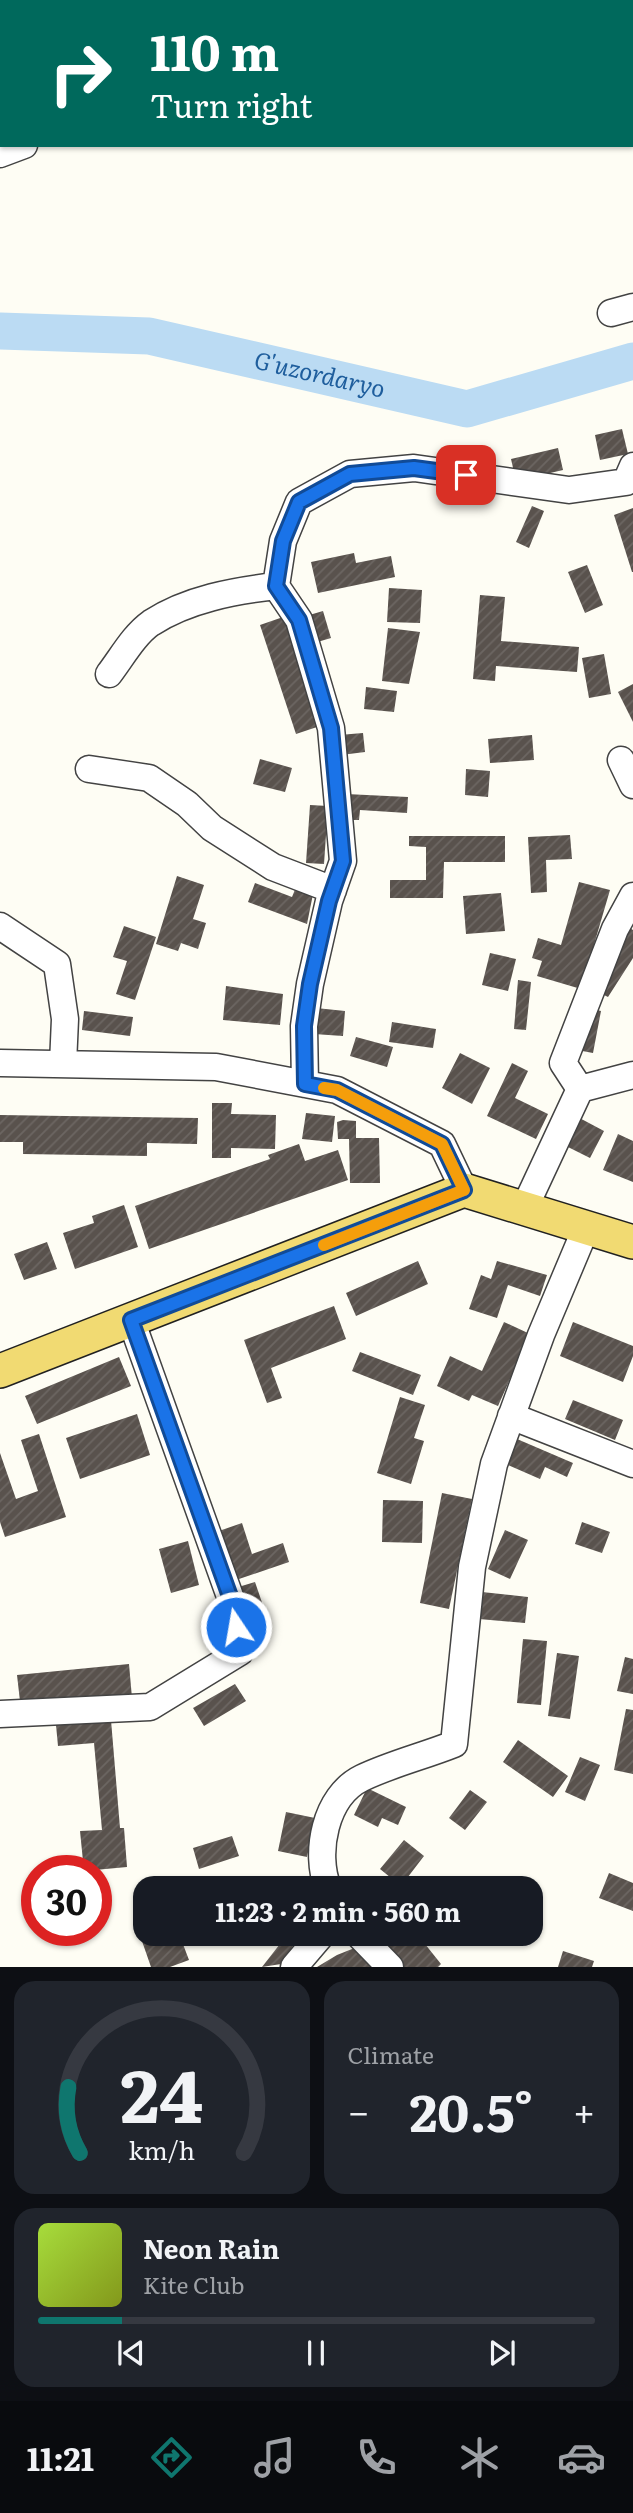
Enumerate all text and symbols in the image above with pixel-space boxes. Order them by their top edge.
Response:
text: 110 m [150,13,279,86]
icon: right [35,28,126,119]
text: Turn right [150,80,312,128]
water label: G'uzordaryo [251,341,389,405]
pin [436,445,496,505]
icon: arrive [447,456,485,494]
position arrow [199,1590,273,1664]
speed limit sign: 30 [21,1855,112,1946]
text: 11:23 · 2 min · 560 m [215,1891,461,1930]
text: Climate [348,2037,434,2071]
text: 24 [120,2038,203,2146]
text: 20.5° [409,2071,533,2148]
text: − [348,2081,370,2138]
text: + [573,2081,595,2138]
text: km/h [128,2131,195,2168]
text: Neon Rain [143,2228,280,2267]
text: Kite Club [143,2267,244,2301]
icon: previous [112,2334,150,2372]
icon: pause [297,2334,335,2372]
icon: next [483,2334,521,2372]
text: 11:21 [27,2433,94,2481]
icon: directions [147,2433,196,2482]
icon: music [250,2433,299,2482]
icon: phone [352,2433,401,2482]
icon: climate [455,2433,504,2482]
icon: car [557,2433,606,2482]

